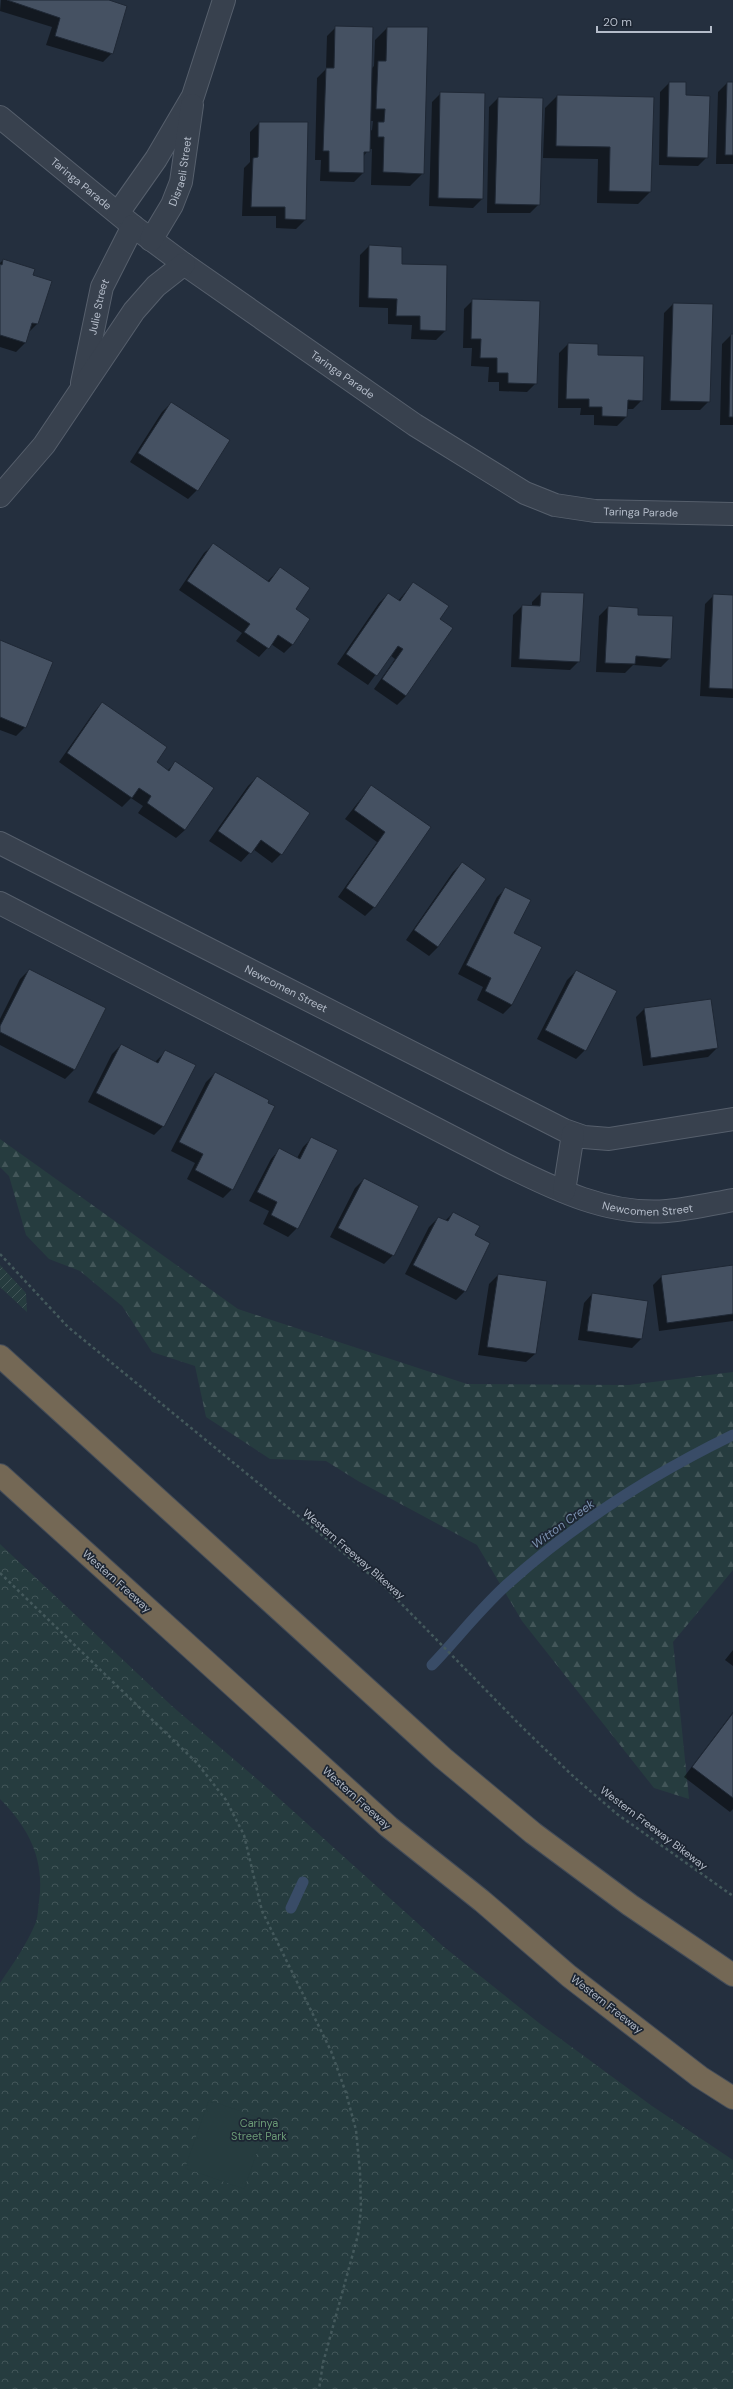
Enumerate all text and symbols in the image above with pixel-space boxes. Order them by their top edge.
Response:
scale bar [597,8,711,34]
text: 20 m [603,14,632,30]
street label: Disraeli Street [165,135,194,208]
street label: Taringa Parade [48,154,115,213]
street label: Julie Street [85,276,112,336]
street label: Taringa Parade [308,347,377,402]
street label: Taringa Parade [603,504,678,520]
street label: Newcomen Street [242,962,330,1015]
street label: Newcomen Street [601,1198,694,1219]
water label: Witton Creek [528,1495,598,1552]
street label: Western Freeway Bikeway [300,1506,408,1602]
street label: Western Freeway [80,1547,154,1615]
street label: Western Freeway [320,1764,394,1832]
street label: Western Freeway Bikeway [597,1783,711,1873]
street label: Western Freeway [568,1972,646,2036]
park label: Carinya Street Park [231,2116,287,2143]

